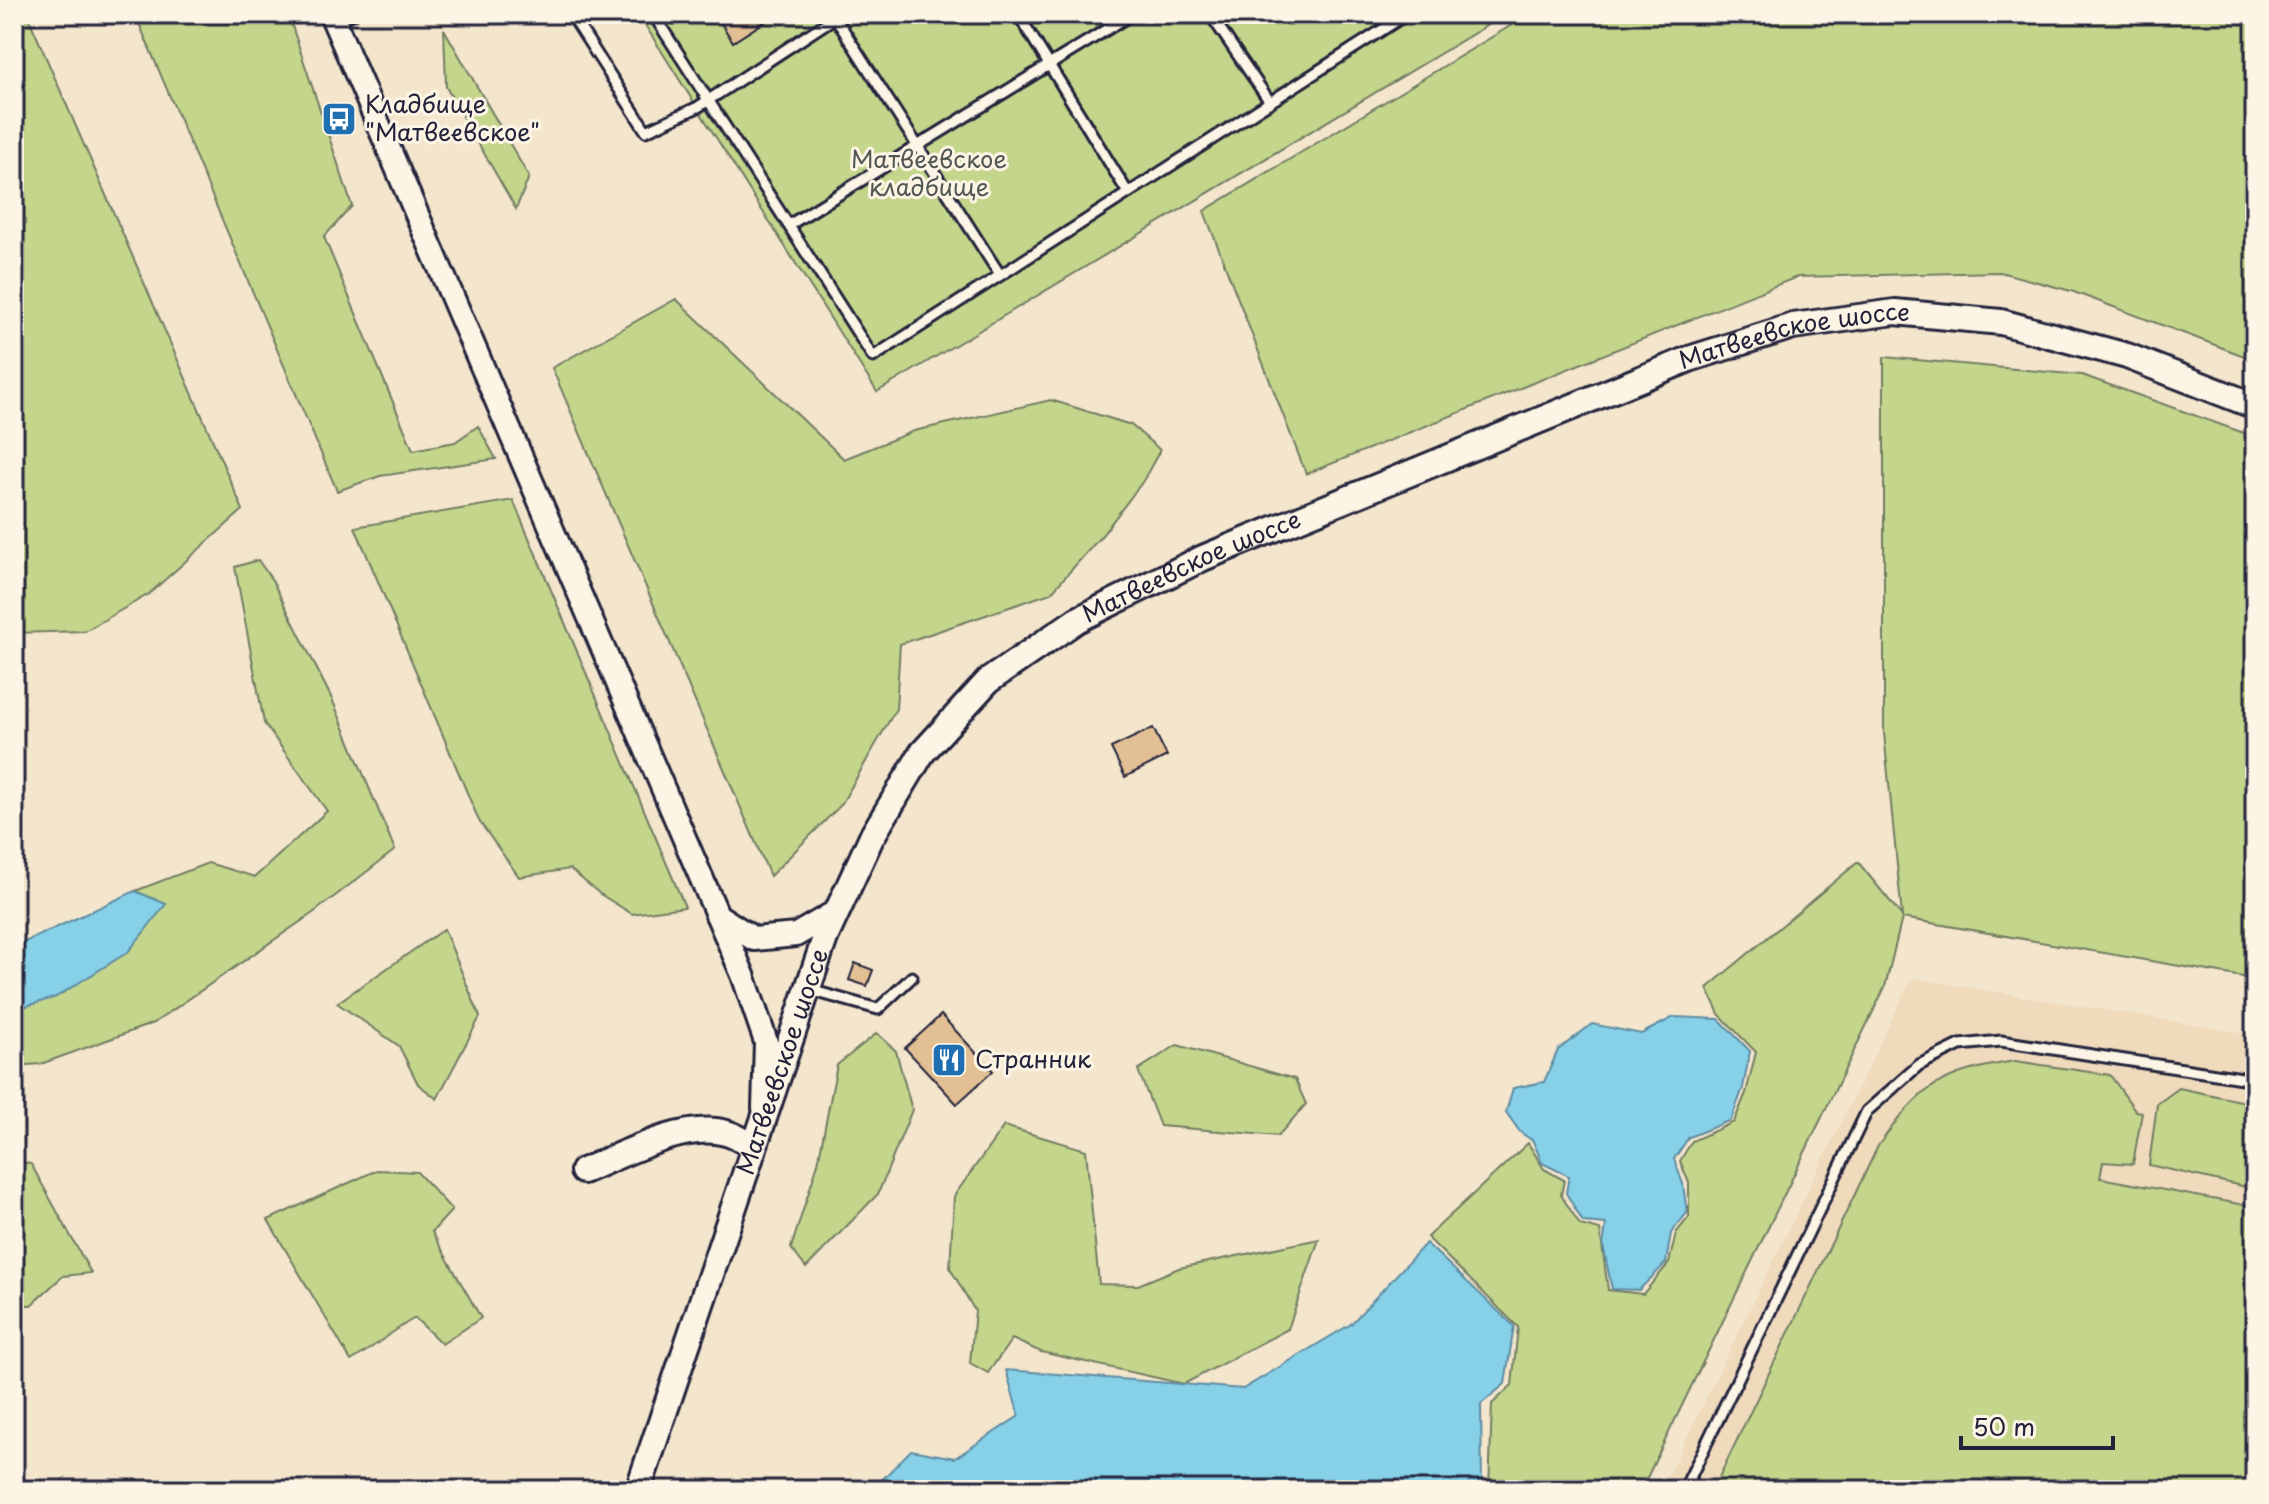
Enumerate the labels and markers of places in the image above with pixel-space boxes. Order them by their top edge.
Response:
place label: Кладбище "Матвеевское" [365,85,540,149]
bus stop icon: Кладбище "Матвеевское" [320,100,358,138]
place label: Странник [975,1040,1092,1076]
restaurant icon: Странник [930,1041,968,1079]

